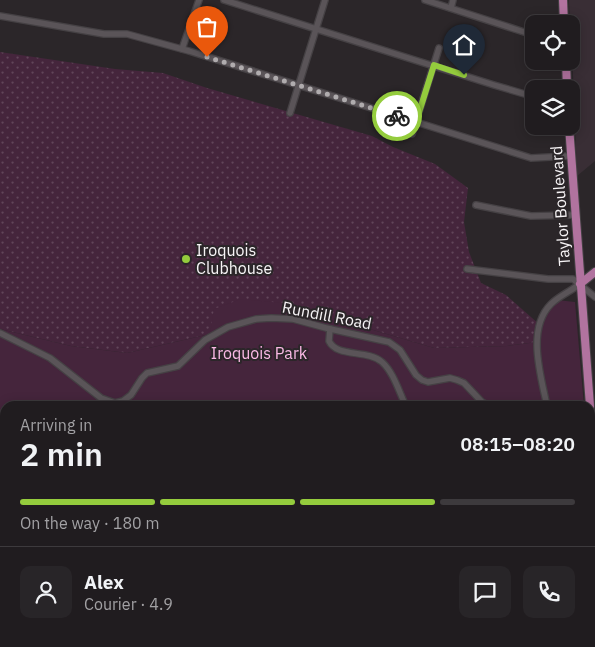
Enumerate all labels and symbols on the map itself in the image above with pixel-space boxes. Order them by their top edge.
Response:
pin [186,6,228,57]
pin [443,24,485,75]
courier [372,91,422,141]
street label: Taylor Boulevard [546,145,574,267]
place label: Iroquois Clubhouse [196,240,273,278]
marker: Iroquois Clubhouse [180,253,192,265]
street label: Rundill Road [280,297,374,333]
park label: Iroquois Park [211,343,308,363]

